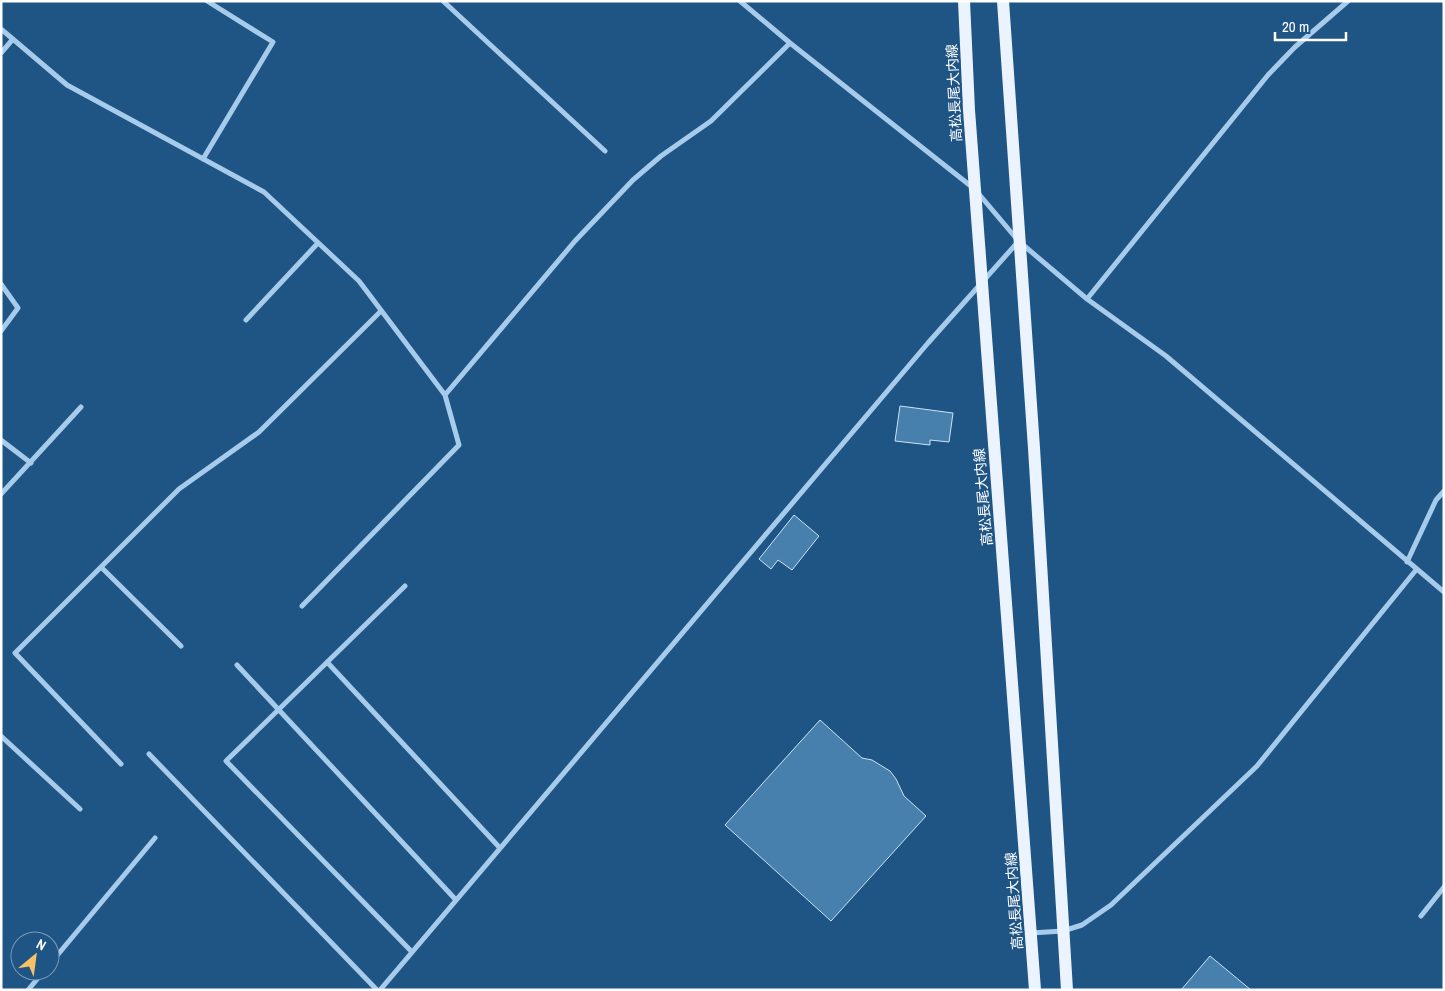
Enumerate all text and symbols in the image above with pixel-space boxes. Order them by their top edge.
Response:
scale bar [1275,10,1346,42]
text: 20 m [1282,16,1309,37]
street label: 高松長尾大内線 [942,44,966,142]
street label: 高松長尾大内線 [970,447,996,547]
street label: 高松長尾大内線 [1002,851,1026,951]
north arrow [10,931,60,981]
text: N [33,935,49,955]

